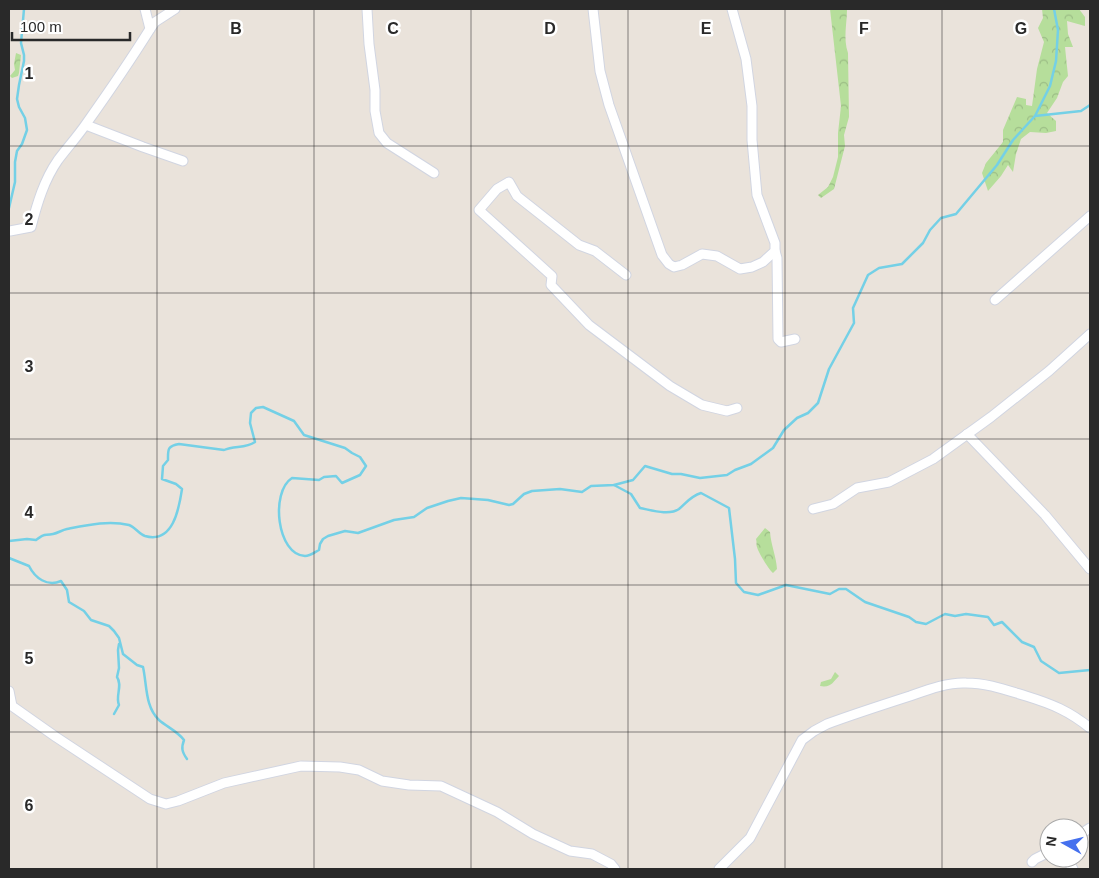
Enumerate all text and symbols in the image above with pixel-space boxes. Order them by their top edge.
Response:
scale bar [12,10,130,42]
text: 100 m [20,18,62,35]
text: B [230,20,242,37]
text: C [387,20,399,37]
text: D [544,20,556,37]
text: E [701,20,712,37]
text: F [859,20,869,37]
text: G [1015,20,1027,37]
text: 1 [25,65,34,82]
text: 2 [25,211,34,228]
text: 3 [25,358,34,375]
text: 4 [25,504,34,521]
text: 5 [25,650,34,667]
text: 6 [25,797,34,814]
north arrow [1039,818,1089,868]
text: N [1042,835,1060,847]

